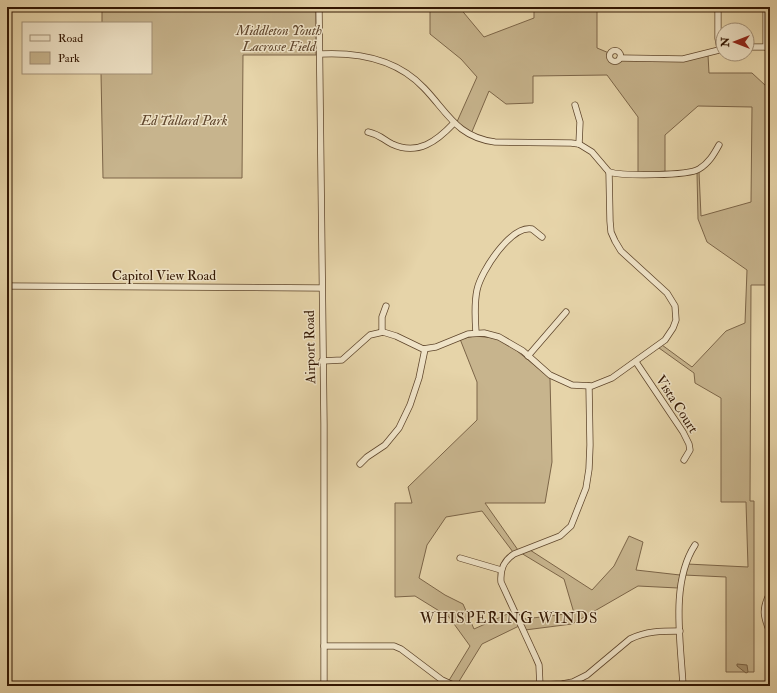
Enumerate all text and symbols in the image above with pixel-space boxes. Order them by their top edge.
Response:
legend [22,22,152,74]
park label: Middleton Youth Lacrosse Field [235,22,322,55]
north arrow [715,22,755,62]
text: Road [58,31,83,46]
text: N [719,36,732,48]
text: Park [58,51,80,66]
park label: Ed Tallard Park [139,112,228,129]
street label: Capitol View Road [112,267,216,285]
street label: Airport Road [301,310,320,385]
street label: Vista Court [652,372,702,437]
district label: WHISPERING WINDS [419,609,598,628]

